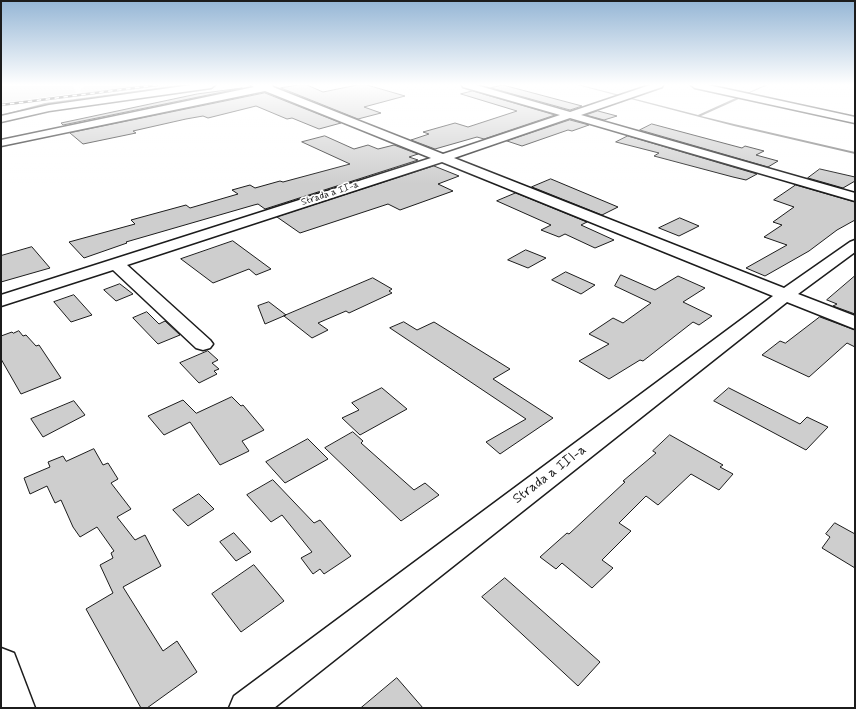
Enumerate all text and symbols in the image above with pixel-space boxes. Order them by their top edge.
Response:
street label: Strada a II-a [300,179,360,209]
street label: Strada a III-a [510,442,590,508]

